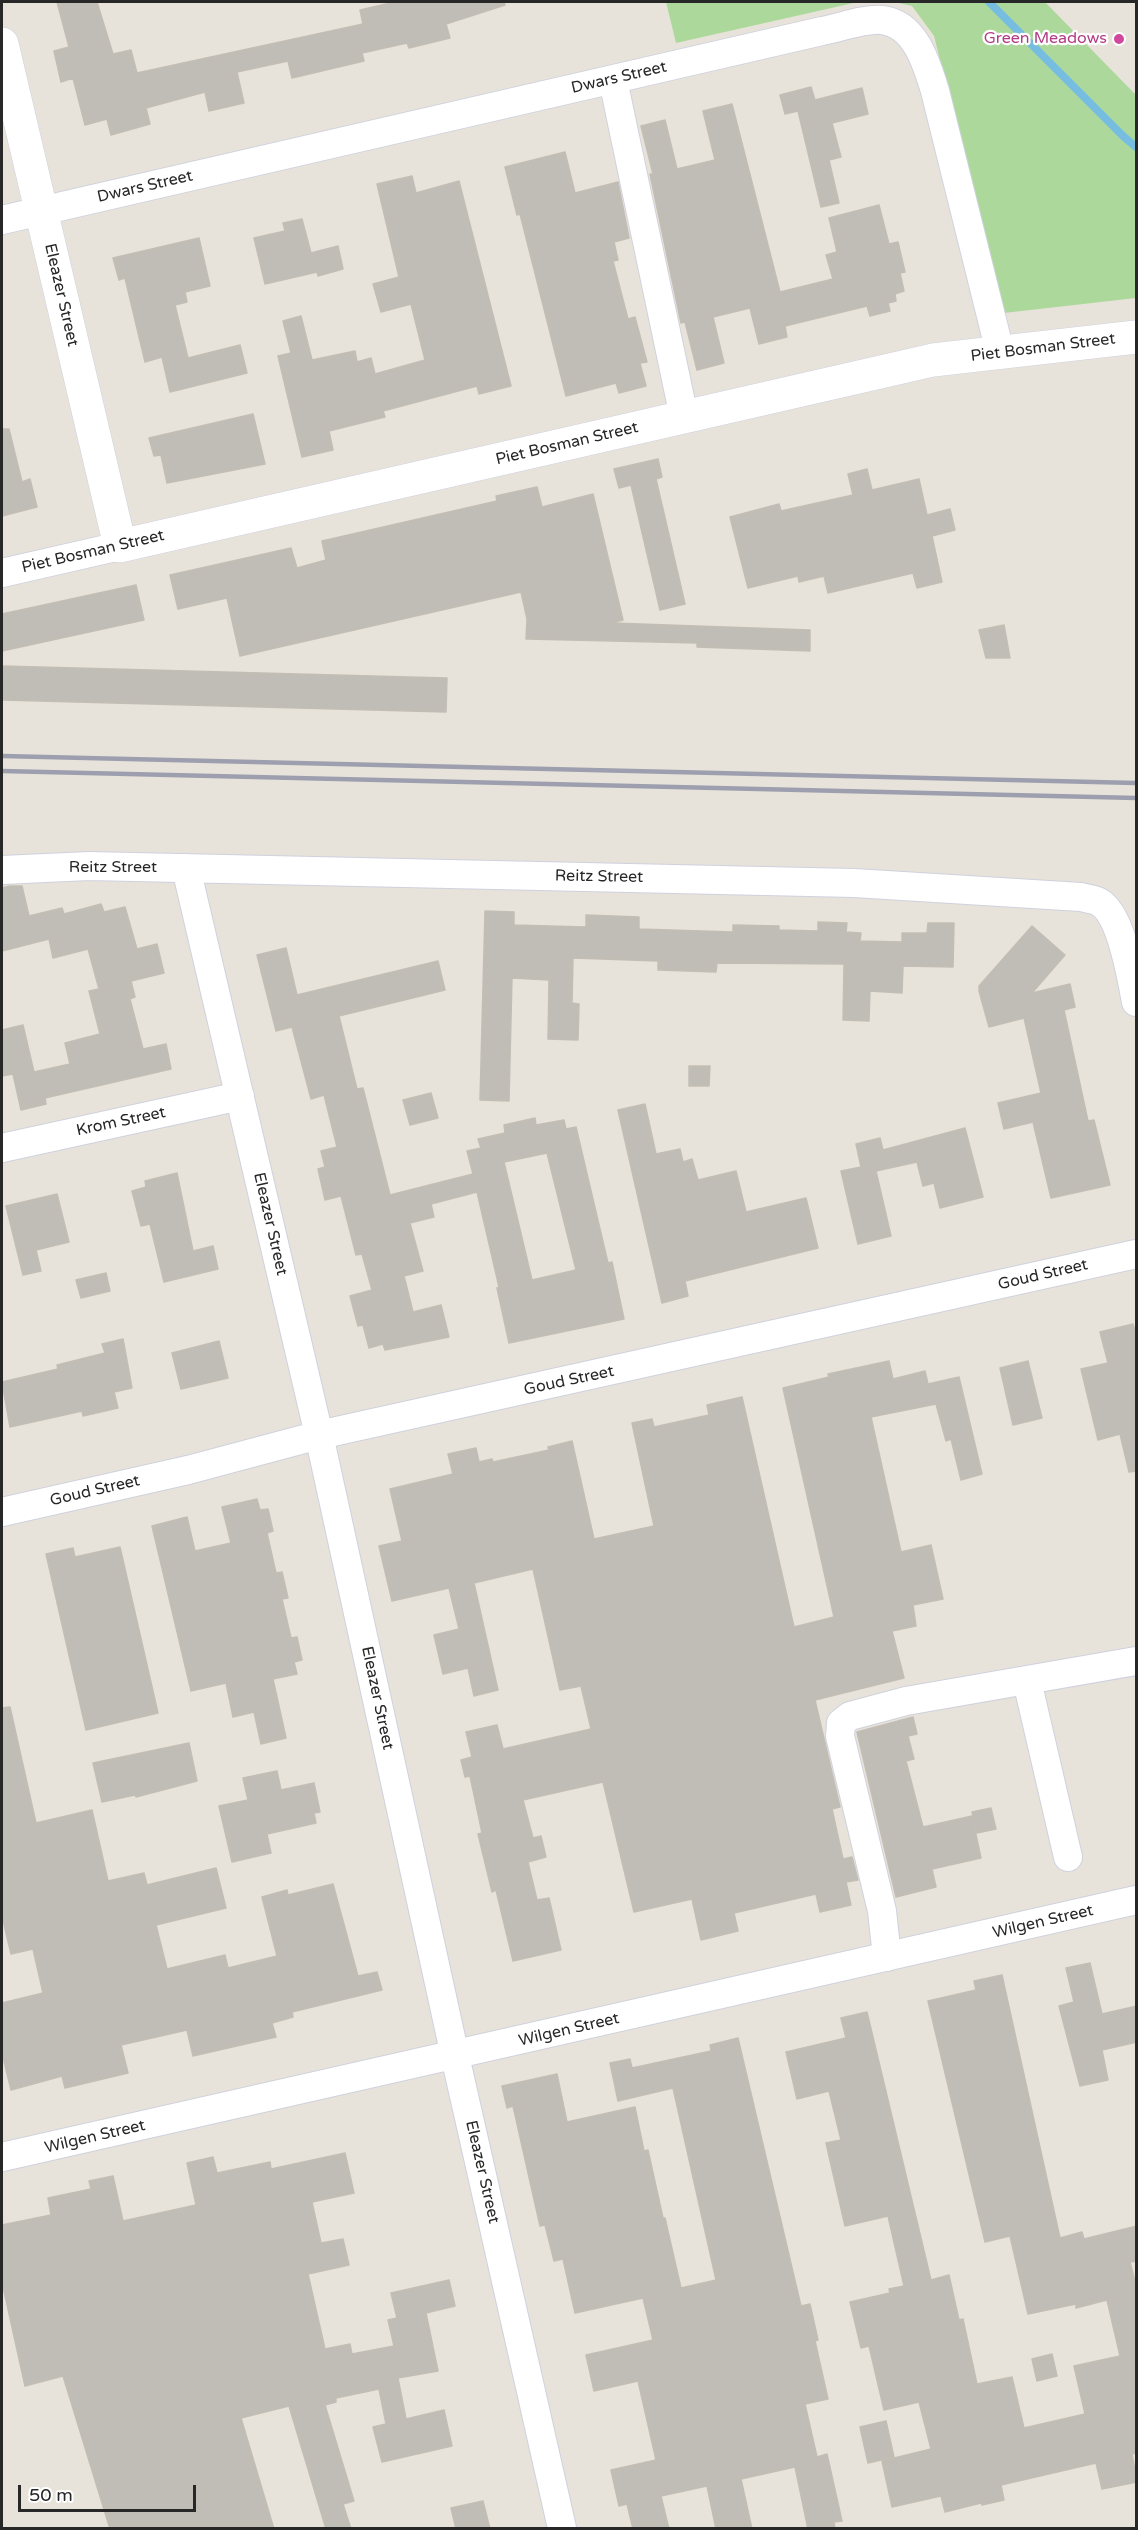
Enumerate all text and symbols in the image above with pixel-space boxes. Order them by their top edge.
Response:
place label: Green Meadows [984,29,1107,49]
marker: Green Meadows [1112,32,1126,46]
street label: Dwars Street [569,58,669,98]
street label: Dwars Street [95,167,195,207]
street label: Eleazer Street [40,242,82,348]
street label: Piet Bosman Street [970,330,1116,366]
street label: Piet Bosman Street [494,418,640,470]
street label: Piet Bosman Street [20,526,166,578]
street label: Reitz Street [69,858,157,878]
street label: Reitz Street [555,867,643,887]
street label: Krom Street [75,1103,167,1141]
street label: Eleazer Street [249,1171,291,1277]
street label: Goud Street [996,1255,1090,1295]
street label: Goud Street [522,1362,616,1400]
street label: Goud Street [48,1471,142,1511]
street label: Eleazer Street [357,1645,397,1751]
street label: Wilgen Street [991,1901,1095,1943]
street label: Wilgen Street [517,2009,621,2051]
street label: Wilgen Street [43,2116,147,2158]
street label: Eleazer Street [461,2119,503,2225]
scale bar [21,2473,200,2511]
text: 50 m [29,2484,73,2506]

